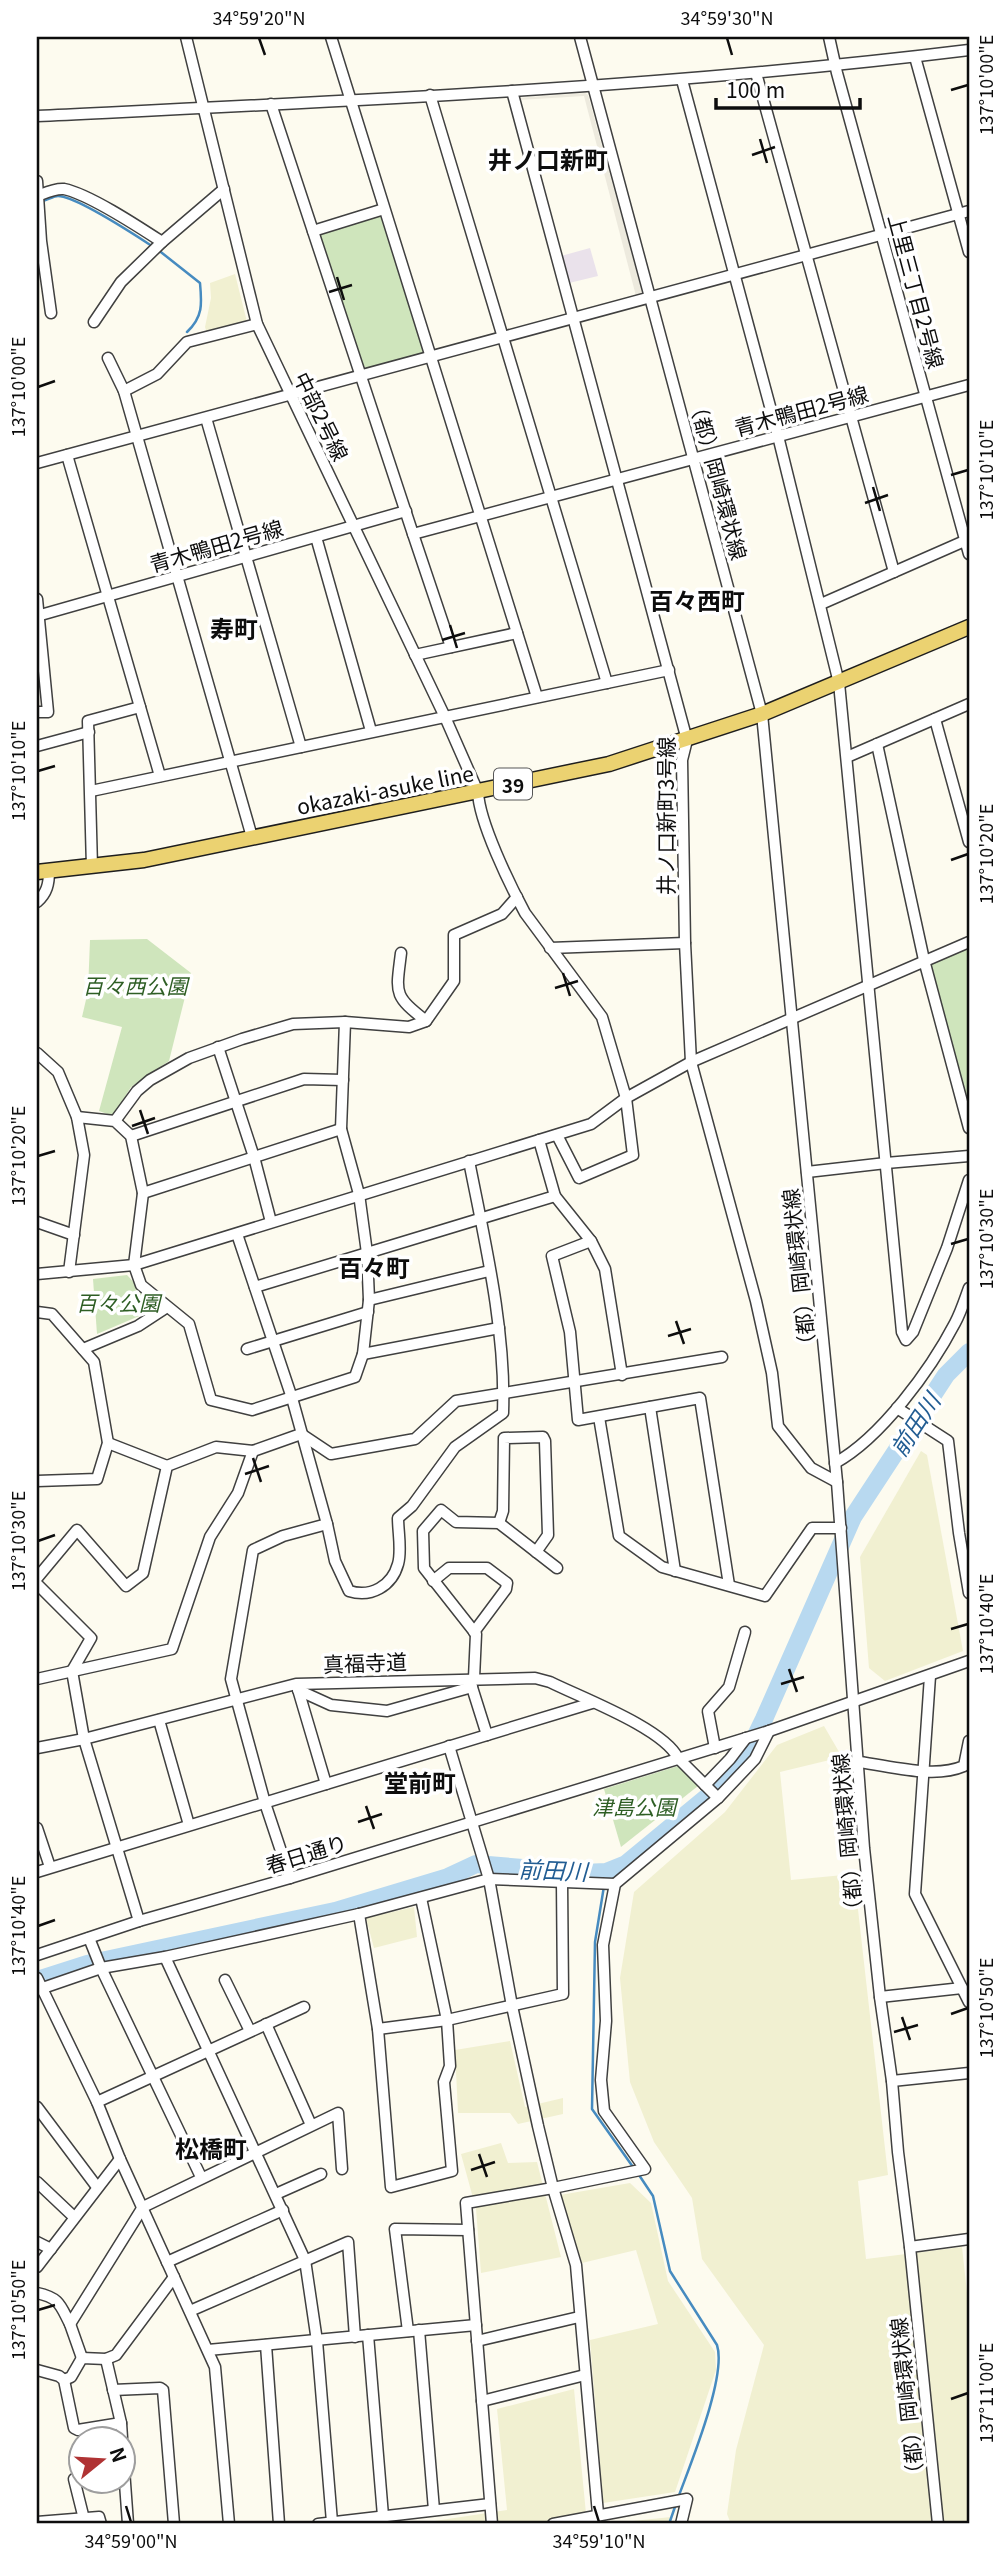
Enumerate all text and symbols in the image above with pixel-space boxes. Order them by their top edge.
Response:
text: 34°59'20"N [212,4,306,30]
text: 34°59'30"N [680,4,774,30]
text: 137°10'00"E [972,35,998,135]
scale bar [716,66,859,110]
text: 100 m [726,74,785,104]
district label: 井ノ口新町 [488,141,608,176]
street label: 上里三丁目2号線 [882,210,952,372]
text: 137°10'00"E [4,337,30,437]
street label: 中部2号線 [288,366,356,466]
street label: 青木鴨田2号線 [731,378,871,442]
street label: （都）岡崎環状線 [683,393,755,563]
text: 137°10'10"E [972,420,998,520]
street label: 青木鴨田2号線 [146,512,286,578]
district label: 百々西町 [649,582,745,617]
district label: 寿町 [210,610,258,645]
text: 137°10'10"E [4,721,30,821]
street label: 井ノ口新町3号線 [650,737,680,895]
street label: okazaki-asuke line [294,757,476,821]
road number: 39 [494,768,532,800]
text: 137°10'20"E [972,804,998,904]
park label: 百々西公園 [83,970,190,1000]
text: 137°10'20"E [4,1106,30,1206]
street label: （都）岡崎環状線 [774,1187,822,1357]
text: 137°10'30"E [972,1189,998,1289]
district label: 百々町 [338,1249,410,1284]
park label: 百々公園 [76,1287,163,1317]
water label: 前田川 [881,1383,949,1462]
text: 137°10'30"E [4,1491,30,1591]
text: 137°10'40"E [972,1574,998,1674]
street label: 真福寺道 [323,1646,407,1678]
street label: （都）岡崎環状線 [824,1752,868,1922]
district label: 堂前町 [384,1764,456,1799]
park label: 津島公園 [592,1791,679,1821]
street label: 春日通り [261,1826,351,1880]
water label: 前田川 [518,1851,591,1887]
text: 137°10'40"E [4,1876,30,1976]
text: 137°10'50"E [972,1958,998,2058]
district label: 松橋町 [175,2130,247,2165]
text: 137°10'50"E [4,2260,30,2360]
street label: （都）岡崎環状線 [882,2316,930,2486]
text: 137°11'00"E [972,2343,998,2443]
north arrow [66,2424,136,2494]
text: N [105,2443,135,2465]
text: 34°59'00"N [84,2527,178,2553]
text: 34°59'10"N [552,2527,646,2553]

